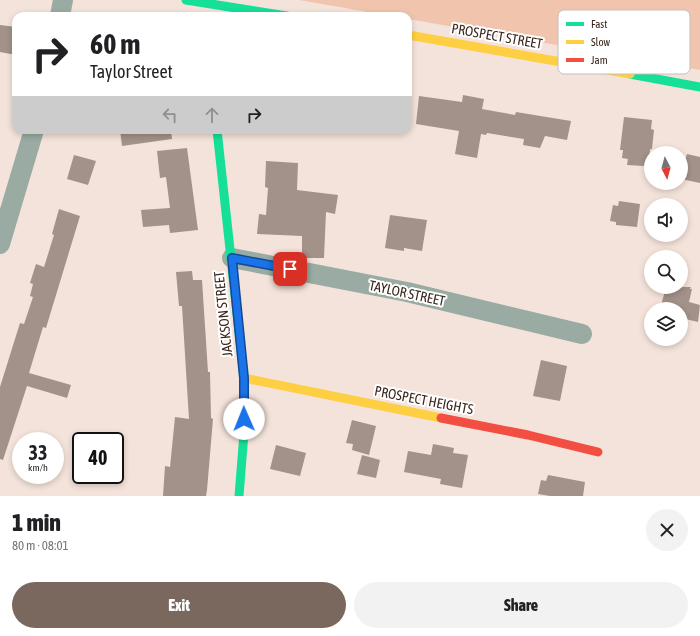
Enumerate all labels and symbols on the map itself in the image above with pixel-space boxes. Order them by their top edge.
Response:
legend [558,10,690,74]
text: Fast [591,18,607,30]
street label: PROSPECT STREET [450,20,544,52]
text: Slow [591,36,610,48]
text: Jam [591,54,608,66]
north arrow [644,146,688,190]
pin [273,252,307,286]
street label: JACKSON STREET [211,270,235,358]
street label: TAYLOR STREET [368,277,446,309]
street label: PROSPECT HEIGHTS [373,383,475,417]
position arrow [223,398,265,440]
speed limit sign: 40 [72,432,124,484]

